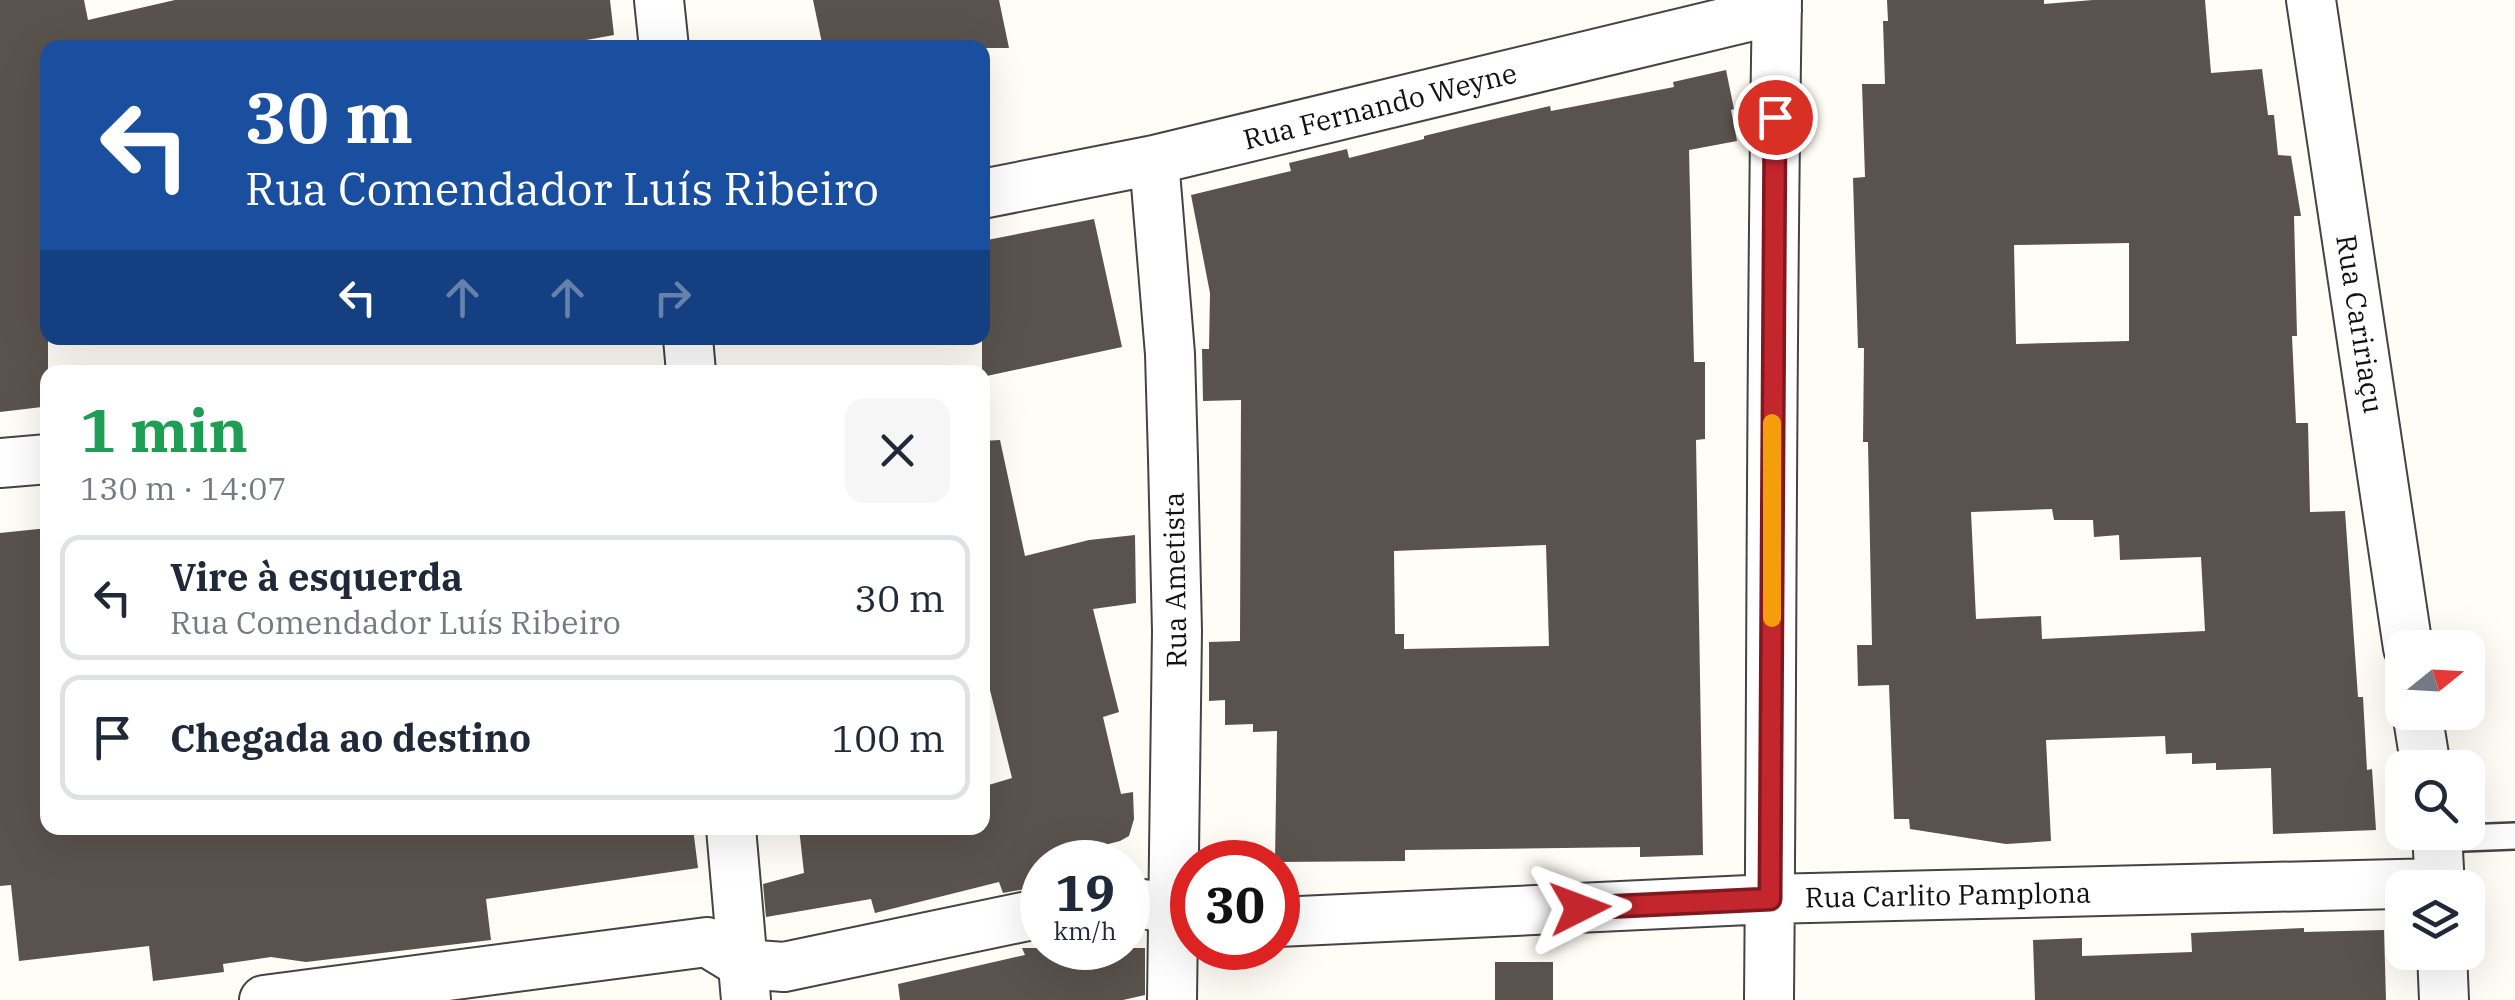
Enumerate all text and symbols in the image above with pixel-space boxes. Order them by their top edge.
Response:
street label: Rua Fernando Weyne [1239,54,1520,157]
text: 30 m [245,71,413,162]
pin [1733,75,1818,160]
icon: left [80,80,210,210]
icon: arrive [1748,90,1803,145]
text: Rua Comendador Luís Ribeiro [245,159,879,217]
street label: Rua Caririaçu [2328,232,2393,416]
icon: left [330,270,385,325]
icon: ahead [435,270,490,325]
icon: ahead [540,270,595,325]
icon: right [645,270,700,325]
text: 1 min [80,390,248,469]
button: close [845,398,950,503]
text: 130 m · 14:07 [80,467,287,509]
street label: Rua Ametista [1154,492,1195,668]
text: Vire à esquerda [170,552,463,601]
icon: left [85,570,140,625]
text: 30 m [854,573,945,622]
text: Rua Comendador Luís Ribeiro [170,601,621,643]
north arrow [2385,630,2485,730]
map controls [2385,630,2485,970]
icon: arrive [85,710,140,765]
text: Chegada ao destino [170,713,531,762]
text: 100 m [832,713,945,762]
button: search [2385,750,2485,850]
speed limit sign: 30 [1170,840,1300,970]
position arrow [1528,856,1632,960]
text: 19 [1055,860,1115,925]
button: layers [2385,870,2485,970]
street label: Rua Carlito Pamplona [1805,874,2091,915]
text: km/h [1053,914,1117,947]

